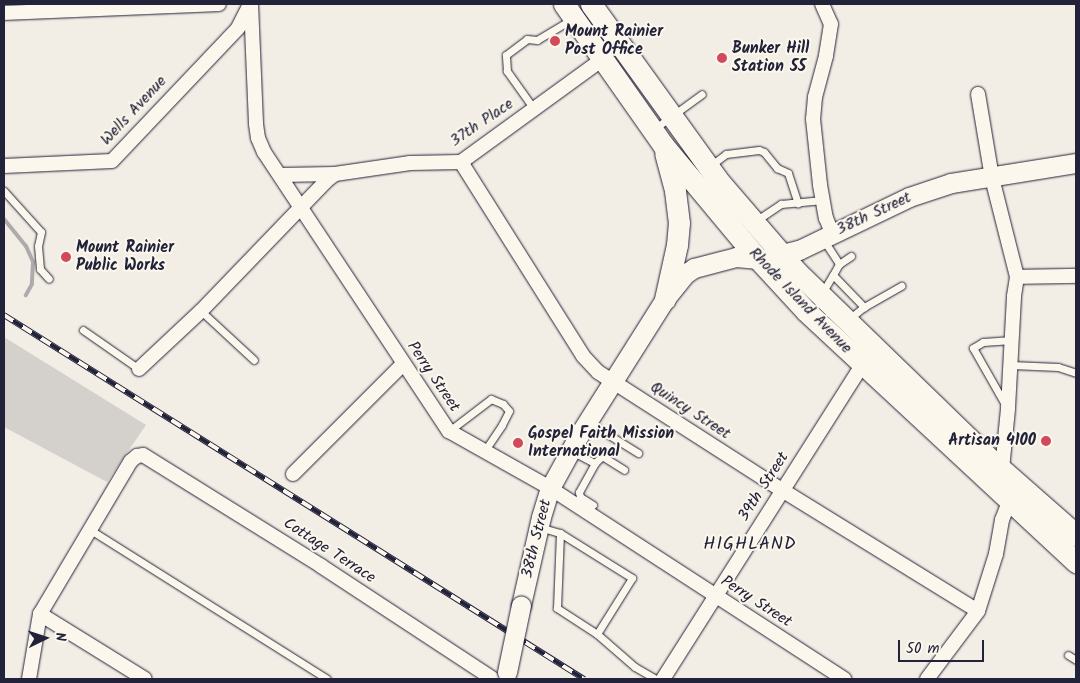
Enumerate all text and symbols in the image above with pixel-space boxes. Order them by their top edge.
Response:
place label: Mount Rainier Post Office [565,22,663,60]
marker: Mount Rainier Post Office [549,35,561,47]
place label: Bunker Hill Station 55 [732,39,809,77]
marker: Bunker Hill Station 55 [716,52,728,64]
street label: Wells Avenue [97,72,171,150]
street label: 37th Place [447,95,517,151]
street label: 38th Street [833,188,915,240]
place label: Mount Rainier Public Works [76,238,174,276]
street label: Rhode Island Avenue [744,244,856,358]
marker: Mount Rainier Public Works [60,251,72,263]
street label: Perry Street [402,338,464,416]
street label: Quincy Street [646,378,734,444]
place label: Gospel Faith Mission International [528,424,674,462]
place label: Artisan 4100 [948,431,1036,451]
marker: Artisan 4100 [1040,435,1052,447]
marker: Gospel Faith Mission International [512,437,524,449]
street label: 39th Street [735,449,793,525]
street label: 38th Street [518,498,556,580]
street label: Cottage Terrace [279,514,379,588]
district label: HIGHLAND [702,534,798,556]
street label: Perry Street [717,572,795,632]
north arrow [20,613,70,663]
scale bar [900,630,986,662]
text: N [49,632,71,642]
text: 50 m [906,637,940,661]

